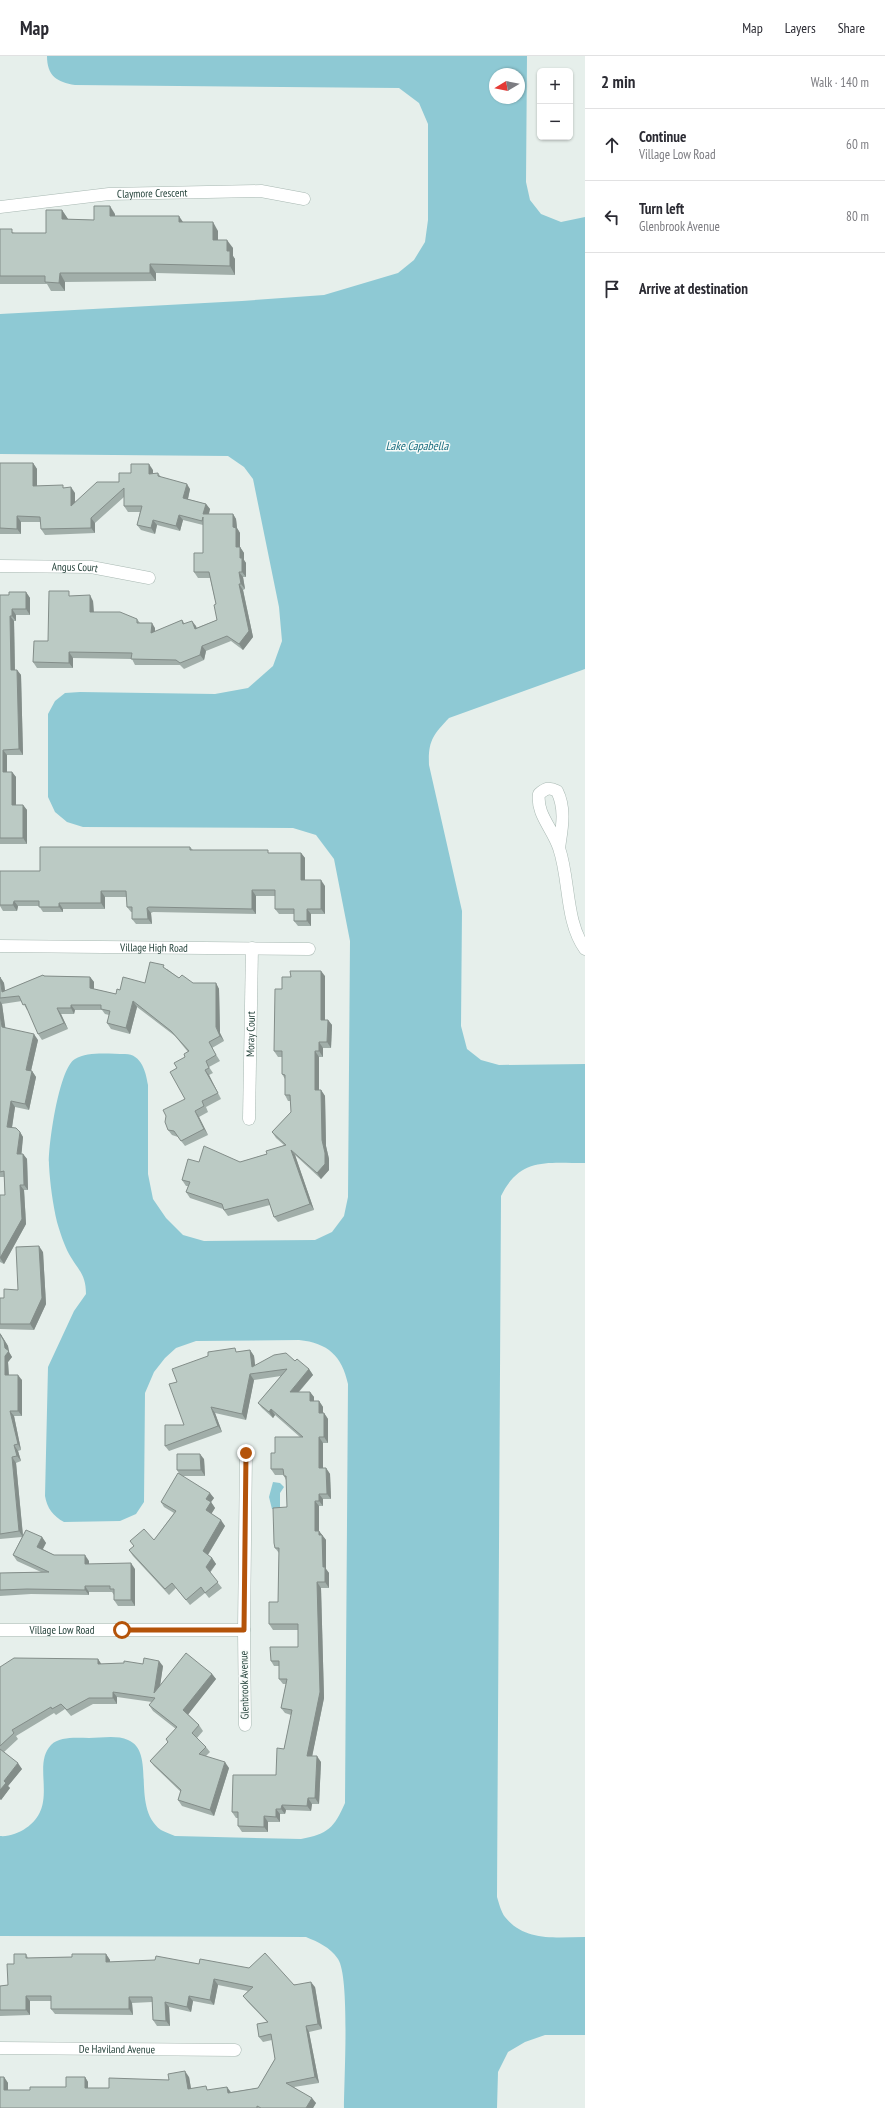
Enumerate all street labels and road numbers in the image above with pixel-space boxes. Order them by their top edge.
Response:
street label: Claymore Crescent [117,185,188,201]
street label: Angus Court [52,560,99,575]
street label: Village High Road [119,940,188,955]
street label: Moray Court [243,1011,258,1057]
street label: Village Low Road [29,1623,95,1637]
street label: Glenbrook Avenue [236,1650,252,1719]
street label: De Haviland Avenue [79,2042,156,2056]

